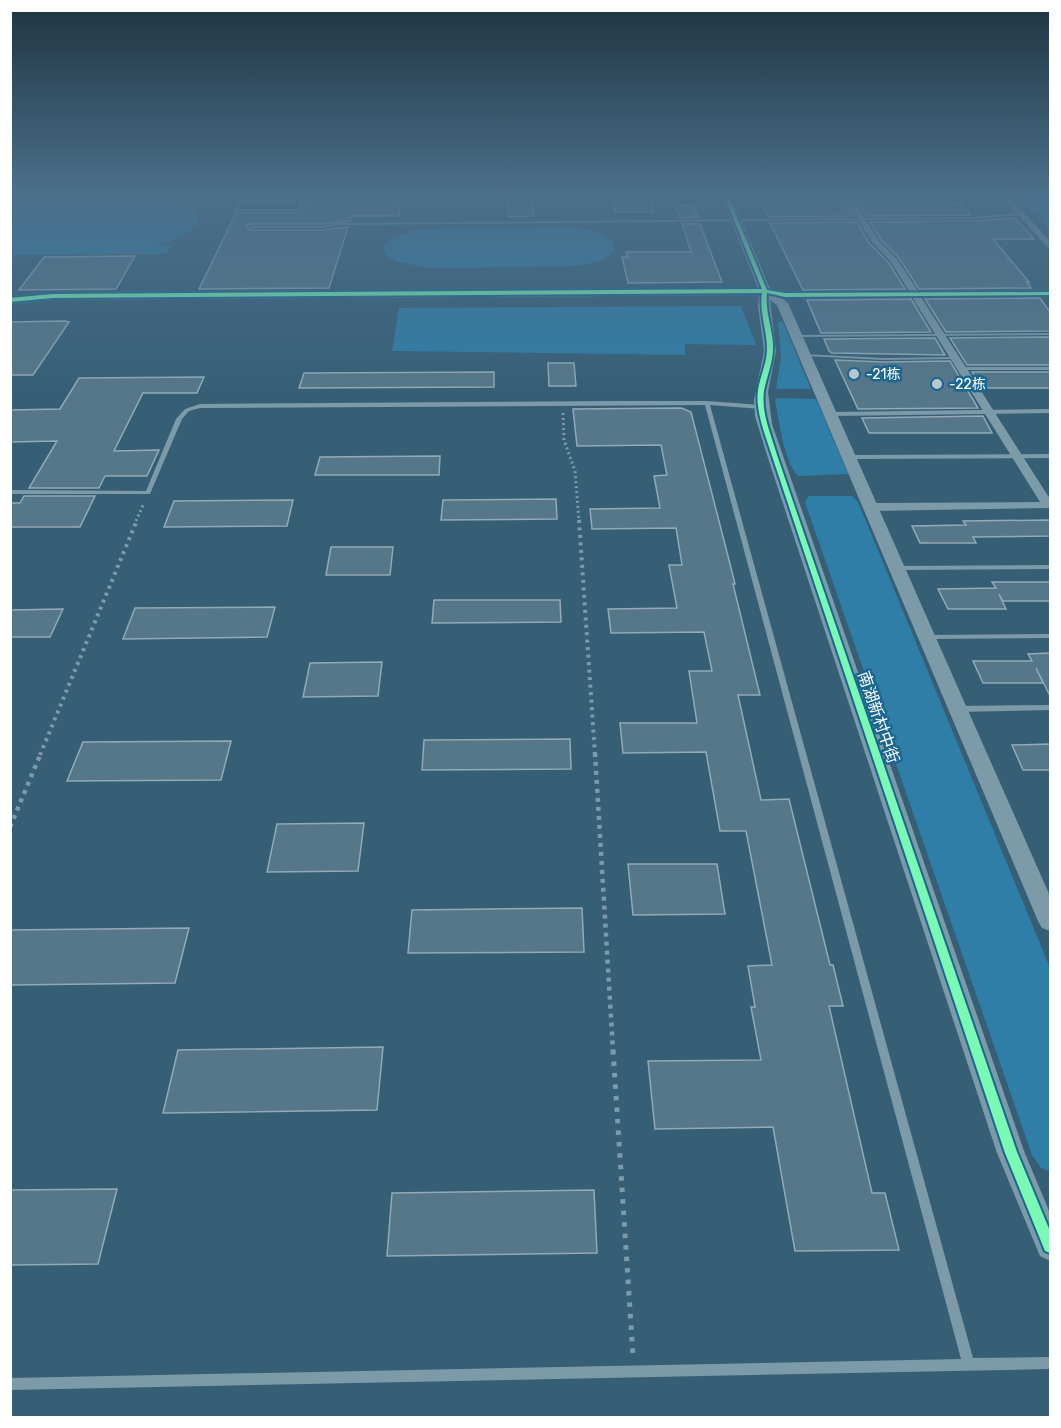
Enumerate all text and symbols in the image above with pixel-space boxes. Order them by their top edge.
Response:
place label: -21栋 [866,366,900,383]
marker: -21栋 [847,367,861,381]
place label: -22栋 [949,376,986,393]
marker: -22栋 [930,377,944,391]
street label: 南湖新村中街 [854,669,903,766]

